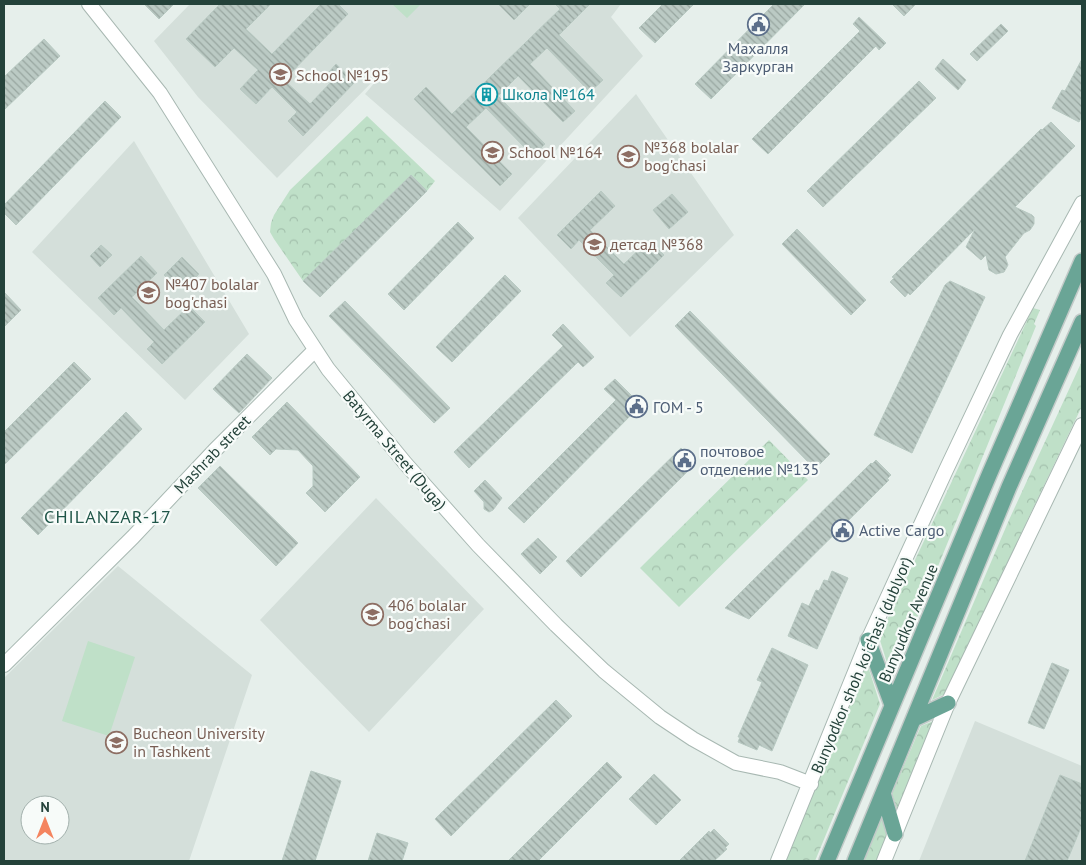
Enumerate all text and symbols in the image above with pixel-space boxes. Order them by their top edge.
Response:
public building icon: Махалля Заркурган [746,12,770,36]
place label: Махалля Заркурган [722,38,794,76]
school or university icon: School №195 [268,63,292,87]
place label: School №195 [296,65,389,85]
building icon: Школа №164 [474,82,498,106]
place label: Школа №164 [502,84,595,104]
place label: №368 bolalar bog'chasi [644,137,739,175]
school or university icon: School №164 [481,140,505,164]
place label: School №164 [509,142,602,162]
school or university icon: №368 bolalar bog'chasi [616,144,640,168]
school or university icon: детсад №368 [582,232,606,256]
place label: детсад №368 [610,234,704,254]
place label: №407 bolalar bog'chasi [165,274,259,312]
school or university icon: №407 bolalar bog'chasi [137,281,161,305]
street label: Batyrma Street (Duga) [339,386,451,514]
public building icon: ГОМ - 5 [625,395,649,419]
place label: ГОМ - 5 [653,397,704,417]
street label: Mashrab street [170,410,255,497]
place label: почтовое отделение №135 [700,441,819,479]
public building icon: почтовое отделение №135 [672,448,696,472]
district label: CHILANZAR-17 [44,505,172,528]
public building icon: Active Cargo [831,518,855,542]
place label: Active Cargo [859,520,944,540]
street label: Bunyodkor shoh koʻchasi (dublyor) [806,554,916,776]
street label: Bunyudkor Avenue [874,561,942,685]
place label: 406 bolalar bog'chasi [388,595,467,633]
school or university icon: 406 bolalar bog'chasi [360,602,384,626]
place label: Bucheon University in Tashkent [133,723,266,761]
school or university icon: Bucheon University in Tashkent [105,730,129,754]
north arrow [20,795,70,845]
text: N [40,798,50,816]

